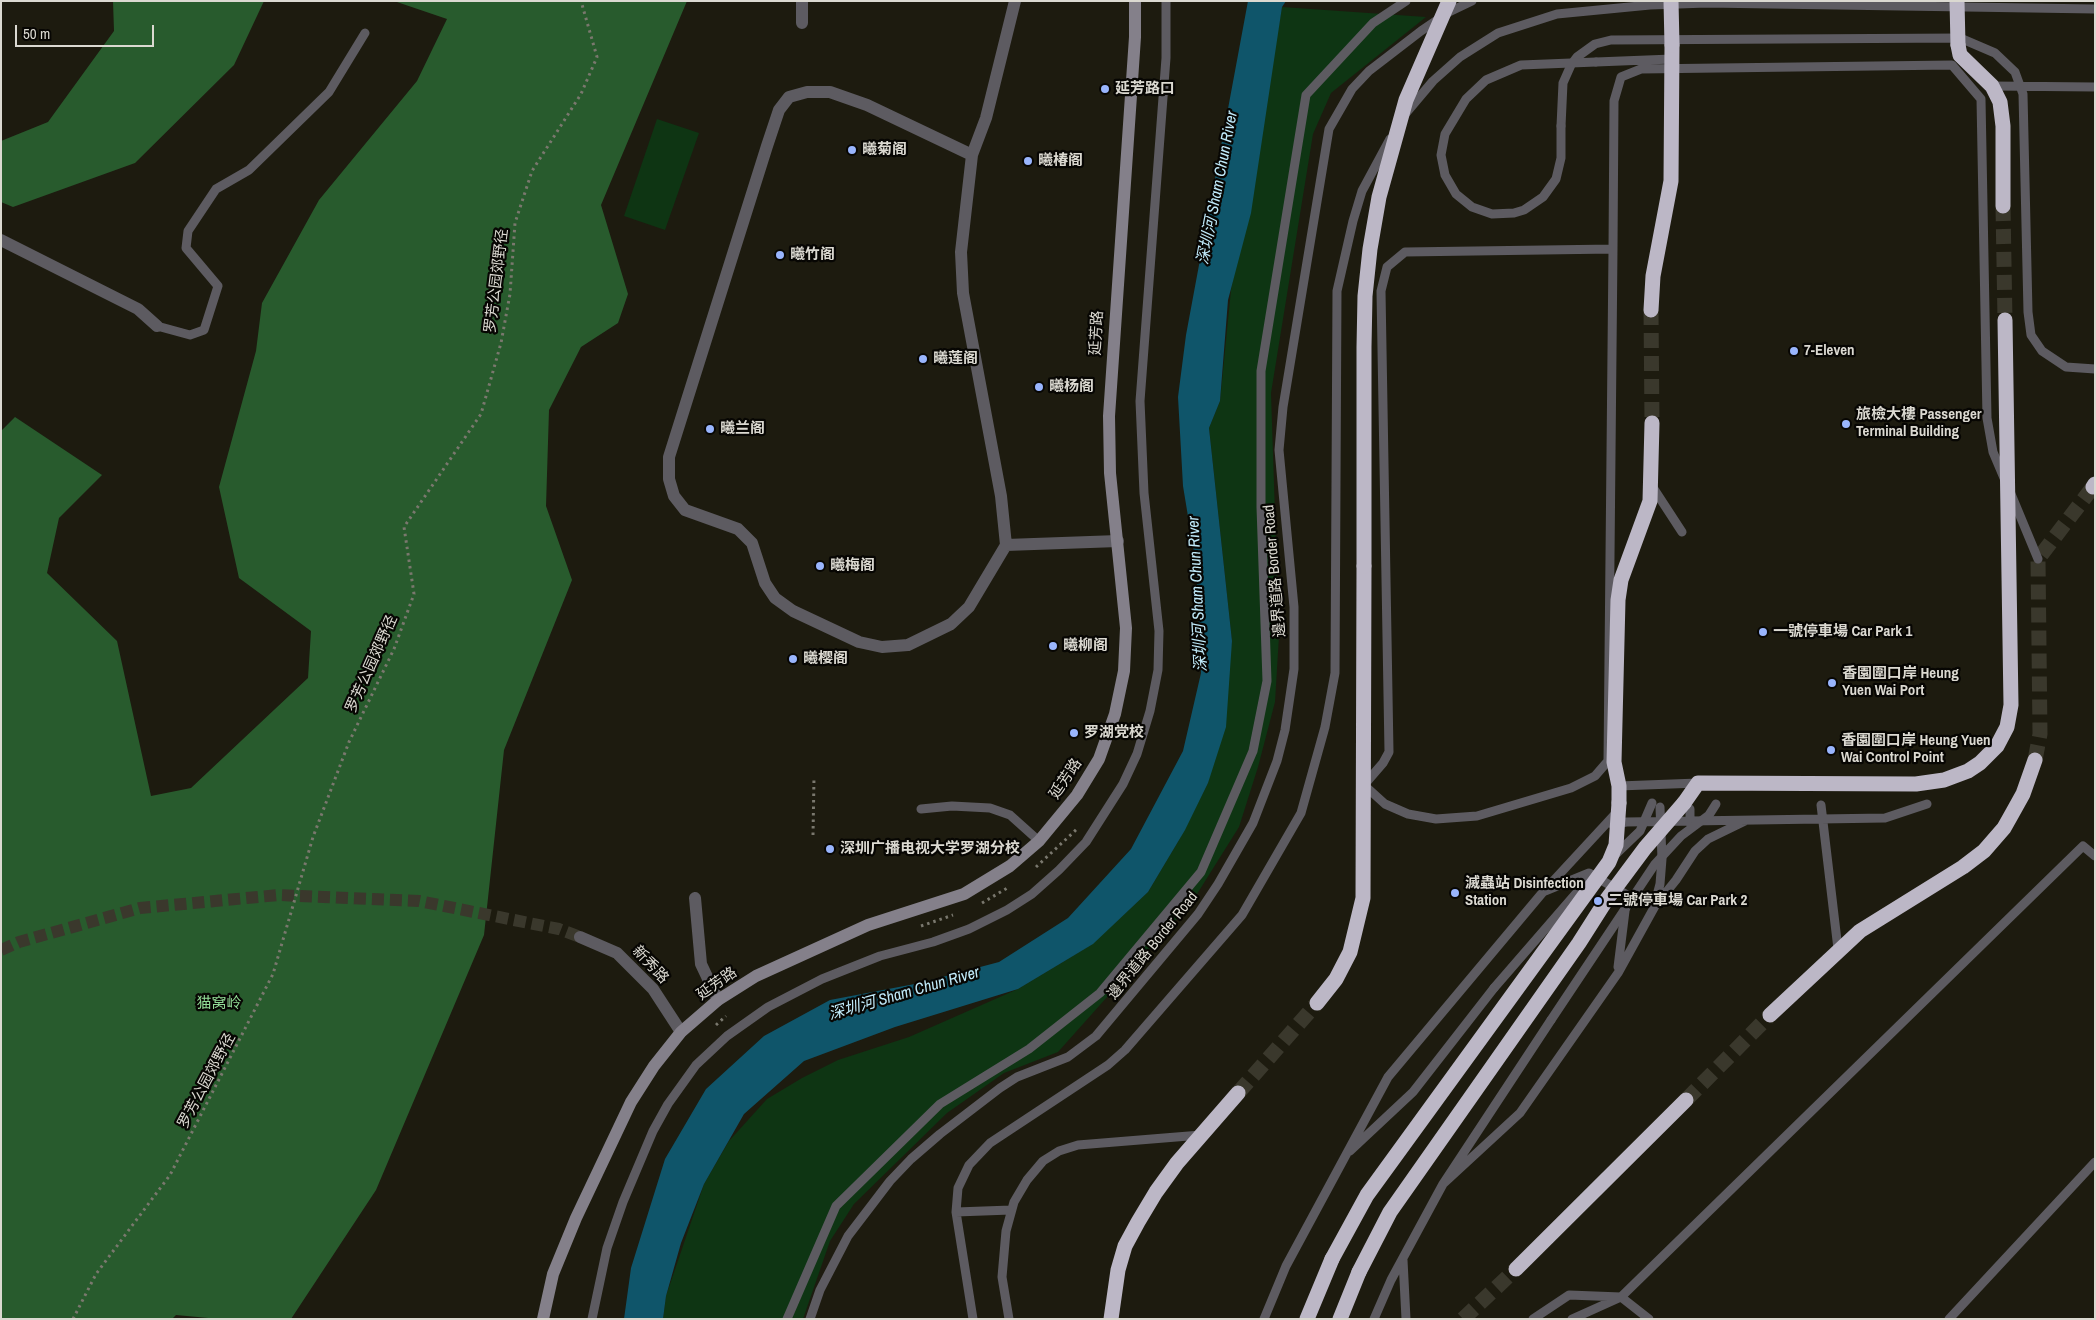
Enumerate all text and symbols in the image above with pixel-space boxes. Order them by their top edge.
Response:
scale bar [18,15,156,47]
text: 50 m [23,23,50,44]
place label: 延芳路口 [1115,80,1175,98]
marker: 延芳路口 [1099,83,1111,95]
water label: 深圳河 Sham Chun River [1194,110,1242,266]
place label: 曦菊阁 [862,141,907,159]
marker: 曦菊阁 [846,144,858,156]
place label: 曦椿阁 [1038,152,1083,170]
marker: 曦椿阁 [1022,155,1034,167]
street label: 罗芳公园郊野径 [482,228,512,334]
place label: 曦竹阁 [790,246,835,264]
marker: 曦竹阁 [774,249,786,261]
street label: 延芳路 [1087,310,1107,356]
place label: 7-Eleven [1804,342,1855,360]
marker: 7-Eleven [1788,345,1800,357]
place label: 曦莲阁 [933,350,978,368]
marker: 曦莲阁 [917,353,929,365]
place label: 曦杨阁 [1049,378,1094,396]
marker: 曦杨阁 [1033,381,1045,393]
place label: 旅檢大樓 Passenger Terminal Building [1856,406,1982,441]
marker: 旅檢大樓 Passenger Terminal Building [1840,418,1852,430]
place label: 曦兰阁 [720,420,765,438]
marker: 曦兰阁 [704,423,716,435]
street label: 邊界道路 Border Road [1260,504,1290,638]
water label: 深圳河 Sham Chun River [1184,516,1212,672]
place label: 曦梅阁 [830,557,875,575]
marker: 曦梅阁 [814,560,826,572]
street label: 罗芳公园郊野径 [342,612,402,716]
place label: 一號停車場 Car Park 1 [1773,623,1912,641]
marker: 一號停車場 Car Park 1 [1757,626,1769,638]
place label: 曦柳阁 [1063,637,1108,655]
marker: 曦柳阁 [1047,640,1059,652]
place label: 曦樱阁 [803,650,848,668]
marker: 曦樱阁 [787,653,799,665]
place label: 香園圍口岸 Heung Yuen Wai Port [1842,665,1959,700]
marker: 香園圍口岸 Heung Yuen Wai Port [1826,677,1838,689]
place label: 罗湖党校 [1084,724,1144,742]
marker: 罗湖党校 [1068,727,1080,739]
place label: 香園圍口岸 Heung Yuen Wai Control Point [1841,732,1991,767]
marker: 香園圍口岸 Heung Yuen Wai Control Point [1825,744,1837,756]
street label: 延芳路 [1046,755,1086,803]
place label: 深圳广播电视大学罗湖分校 [840,840,1020,858]
marker: 深圳广播电视大学罗湖分校 [824,843,836,855]
place label: 滅蟲站 Disinfection Station [1465,875,1584,910]
marker: 滅蟲站 Disinfection Station [1449,887,1461,899]
street label: 邊界道路 Border Road [1104,889,1202,1003]
place label: 二號停車場 Car Park 2 [1608,892,1747,910]
marker: 二號停車場 Car Park 2 [1592,895,1604,907]
street label: 新秀路 [628,942,672,988]
water label: 深圳河 Sham Chun River [826,963,982,1025]
street label: 延芳路 [693,964,741,1004]
park label: 猫窝岭 [197,995,241,1013]
street label: 罗芳公园郊野径 [174,1030,240,1132]

